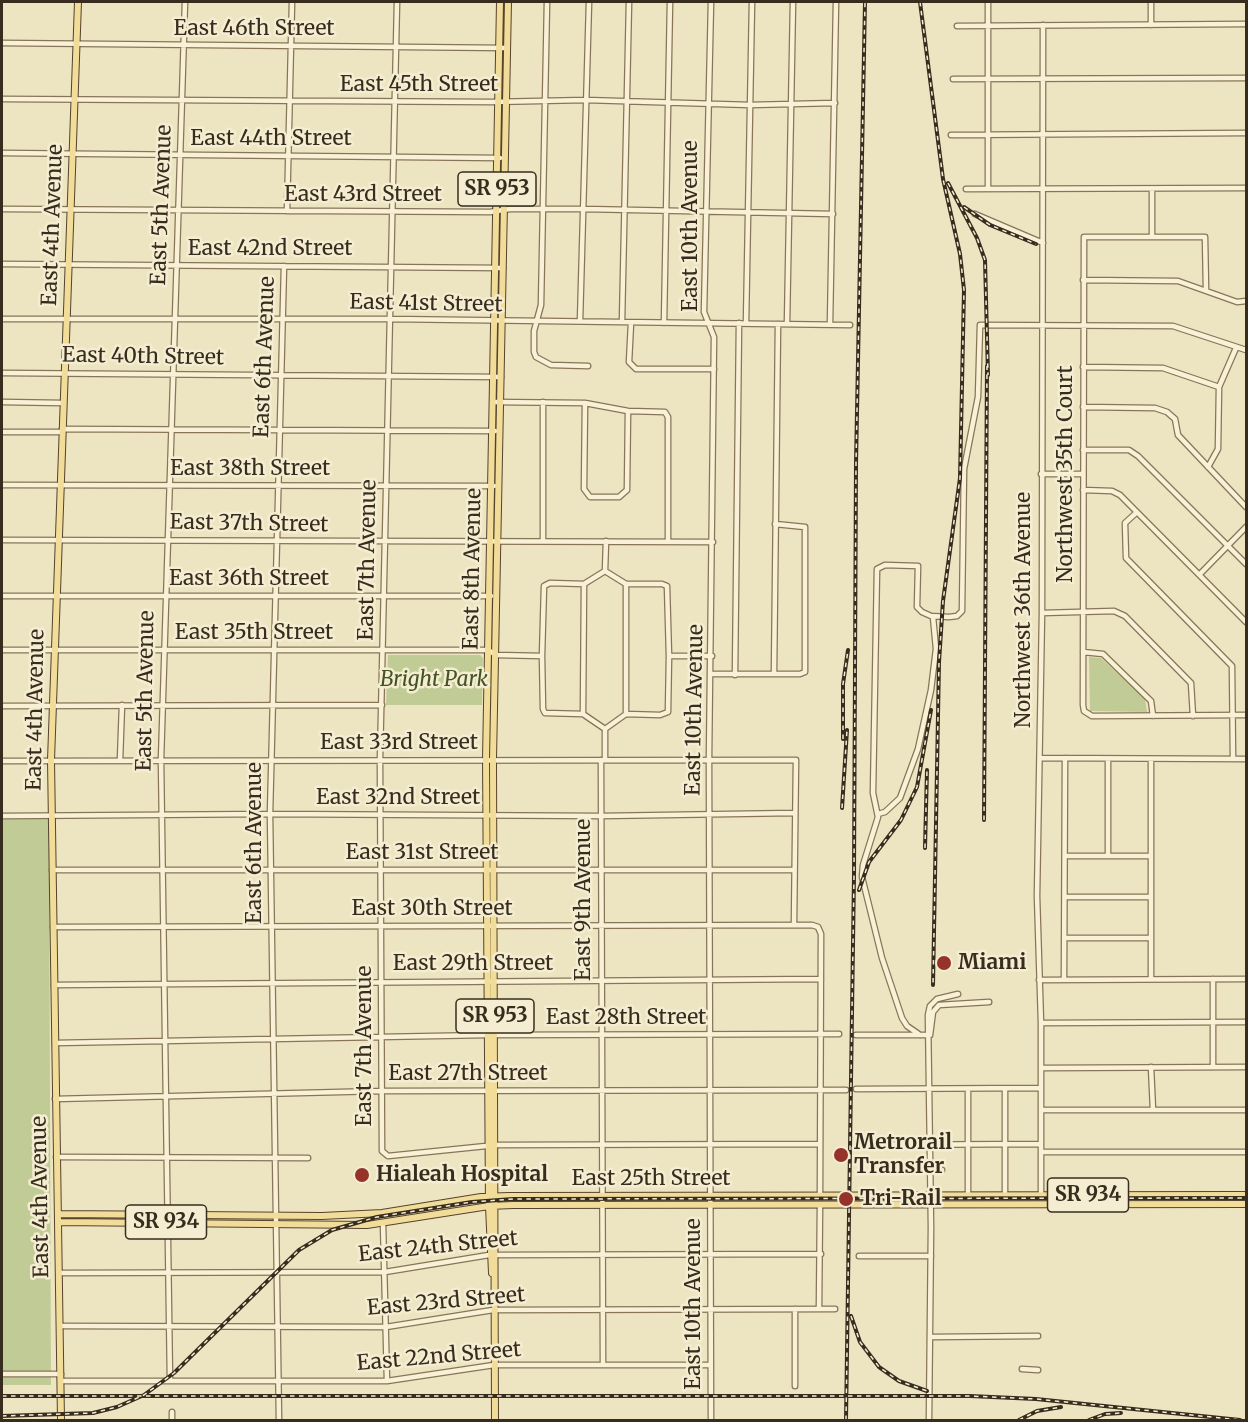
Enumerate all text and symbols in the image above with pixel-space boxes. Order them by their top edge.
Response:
street label: East 46th Street [173,16,335,42]
street label: East 45th Street [340,72,498,98]
street label: East 5th Avenue [147,124,177,286]
street label: East 44th Street [190,126,352,152]
street label: East 10th Avenue [678,140,704,312]
street label: East 4th Avenue [38,144,68,306]
road number: SR 953 [458,172,536,206]
street label: East 43rd Street [284,182,442,208]
street label: East 42nd Street [188,236,352,262]
street label: East 6th Avenue [250,276,280,438]
street label: East 41st Street [349,290,503,318]
street label: East 40th Street [62,343,224,371]
street label: Northwest 35th Court [1053,365,1079,583]
street label: East 38th Street [170,456,330,482]
street label: East 7th Avenue [354,479,382,641]
street label: East 8th Avenue [459,488,487,650]
street label: Northwest 36th Avenue [1011,492,1037,728]
street label: East 37th Street [169,510,329,538]
street label: East 36th Street [169,566,329,592]
street label: East 5th Avenue [132,610,160,772]
street label: East 35th Street [175,620,333,646]
street label: East 10th Avenue [681,624,709,796]
street label: East 4th Avenue [22,629,50,791]
park label: Bright Park [380,667,488,693]
street label: East 33rd Street [320,730,478,756]
street label: East 6th Avenue [242,762,268,924]
street label: East 32nd Street [316,785,480,811]
street label: East 9th Avenue [571,819,597,981]
street label: East 31st Street [346,840,498,866]
street label: East 30th Street [351,896,513,922]
place label: Miami [958,950,1026,976]
street label: East 29th Street [393,951,553,977]
marker: Miami [935,954,953,972]
street label: East 7th Avenue [352,965,378,1127]
road number: SR 953 [456,999,534,1033]
street label: East 28th Street [546,1005,706,1031]
street label: East 27th Street [388,1061,548,1087]
street label: East 4th Avenue [27,1116,55,1278]
place label: Metrorail Transfer [854,1130,952,1180]
marker: Metrorail Transfer [832,1146,850,1164]
place label: Hialeah Hospital [376,1162,548,1188]
marker: Hialeah Hospital [353,1166,371,1184]
street label: East 25th Street [571,1166,731,1192]
road number: SR 934 [1048,1178,1128,1212]
place label: Tri-Rail [860,1186,942,1212]
marker: Tri-Rail [837,1190,855,1208]
road number: SR 934 [126,1205,207,1239]
street label: East 10th Avenue [681,1218,707,1390]
street label: East 24th Street [357,1226,519,1268]
street label: East 23rd Street [366,1283,526,1321]
street label: East 22nd Street [356,1337,522,1377]

